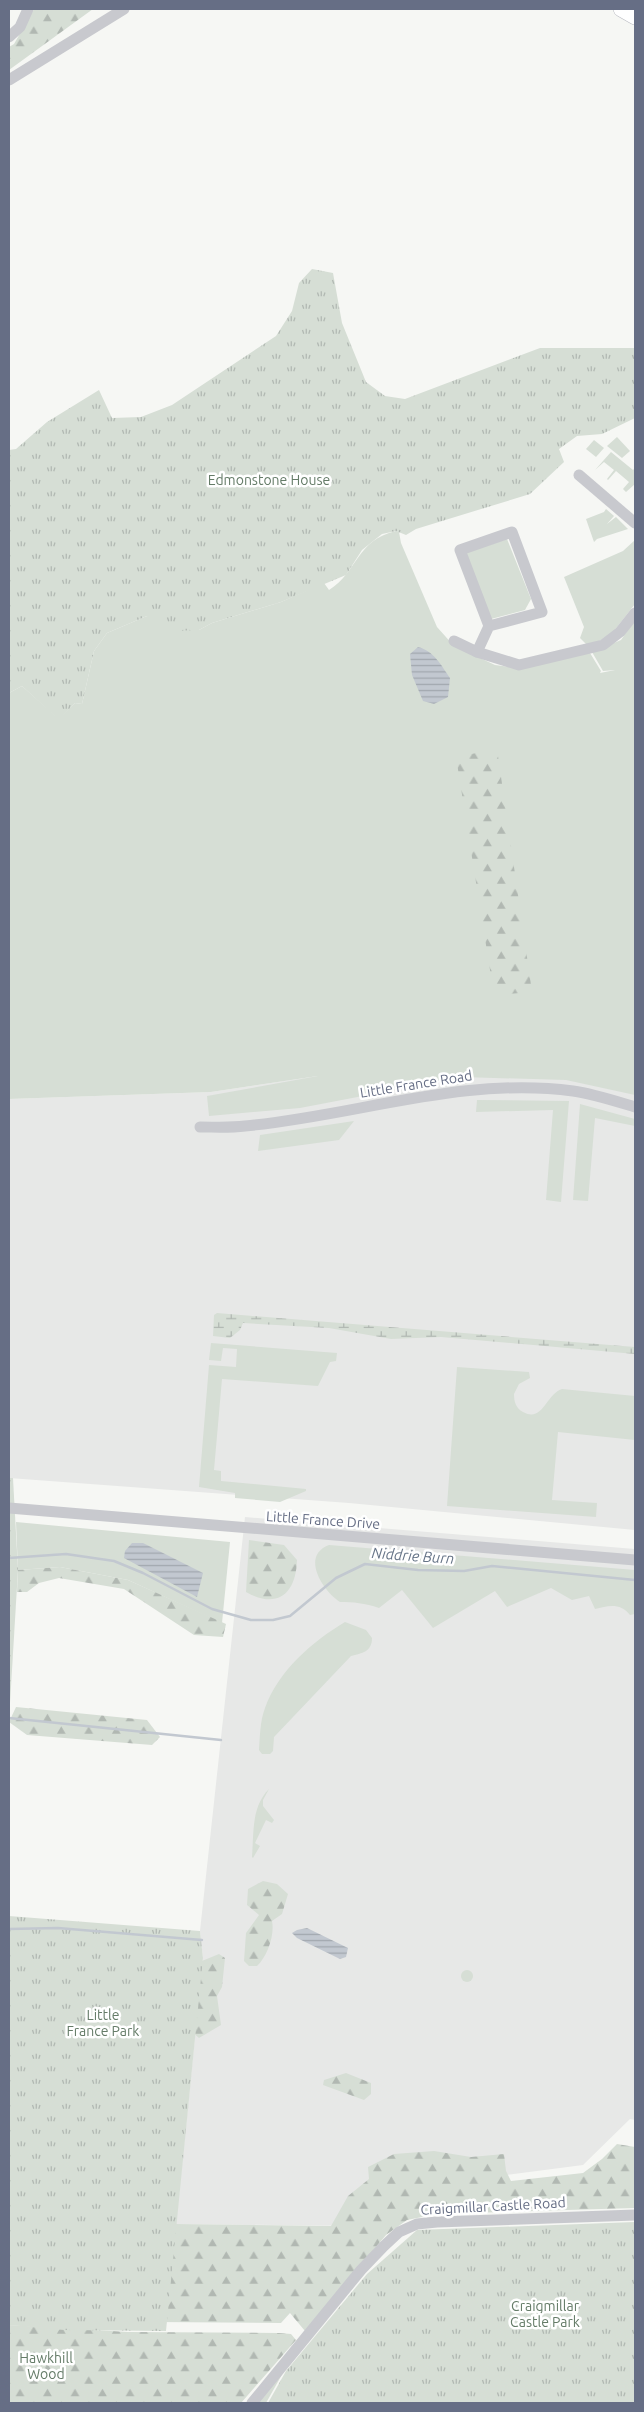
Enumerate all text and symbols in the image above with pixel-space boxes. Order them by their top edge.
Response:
park label: Edmonstone House [208,472,330,488]
street label: Little France Road [359,1067,473,1101]
street label: Little France Drive [265,1508,381,1532]
water label: Niddrie Burn [371,1544,455,1567]
park label: Little France Park [67,2007,139,2039]
street label: Craigmillar Castle Road [420,2194,566,2218]
park label: Craigmillar Castle Park [510,2298,580,2330]
park label: Hawkhill Wood [19,2350,73,2382]

